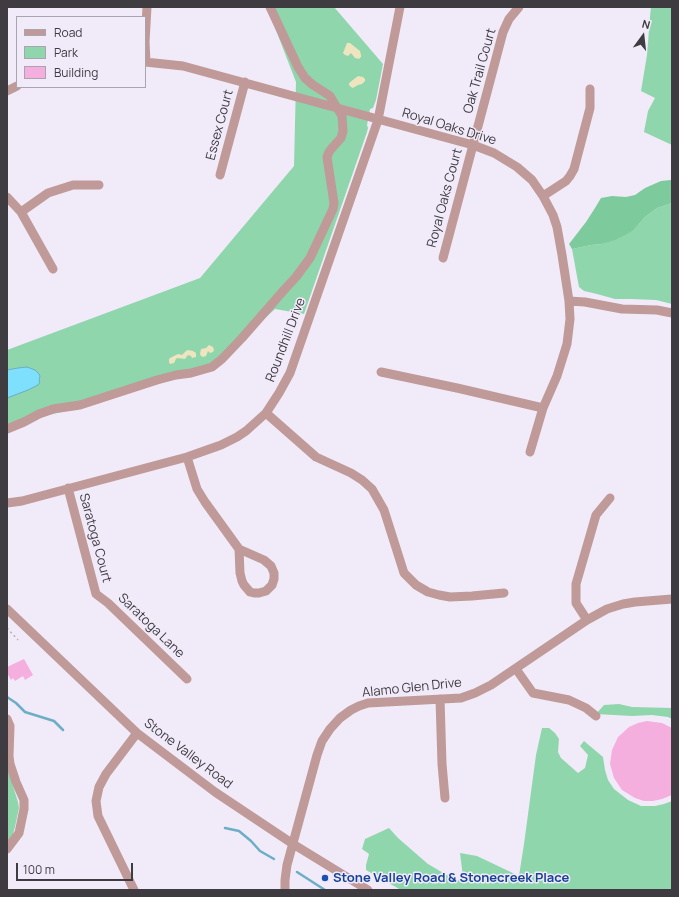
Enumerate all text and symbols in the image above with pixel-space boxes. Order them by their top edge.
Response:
legend [16,16,146,88]
north arrow [623,16,663,56]
text: N [640,16,652,32]
text: Road [54,24,82,41]
street label: Oak Trail Court [460,27,500,115]
text: Park [54,44,78,61]
text: Building [54,64,98,81]
street label: Essex Court [203,88,237,162]
street label: Royal Oaks Drive [400,105,498,149]
street label: Royal Oaks Court [424,147,466,249]
street label: Roundhill Drive [263,296,309,384]
street label: Saratoga Court [76,492,114,584]
street label: Saratoga Lane [115,590,187,662]
street label: Alamo Glen Drive [361,675,463,701]
street label: Stone Valley Road [141,716,235,792]
scale bar [18,855,135,881]
text: 100 m [23,861,55,878]
place label: Stone Valley Road & Stonecreek Place [333,870,569,886]
marker: Stone Valley Road & Stonecreek Place [320,873,330,883]

